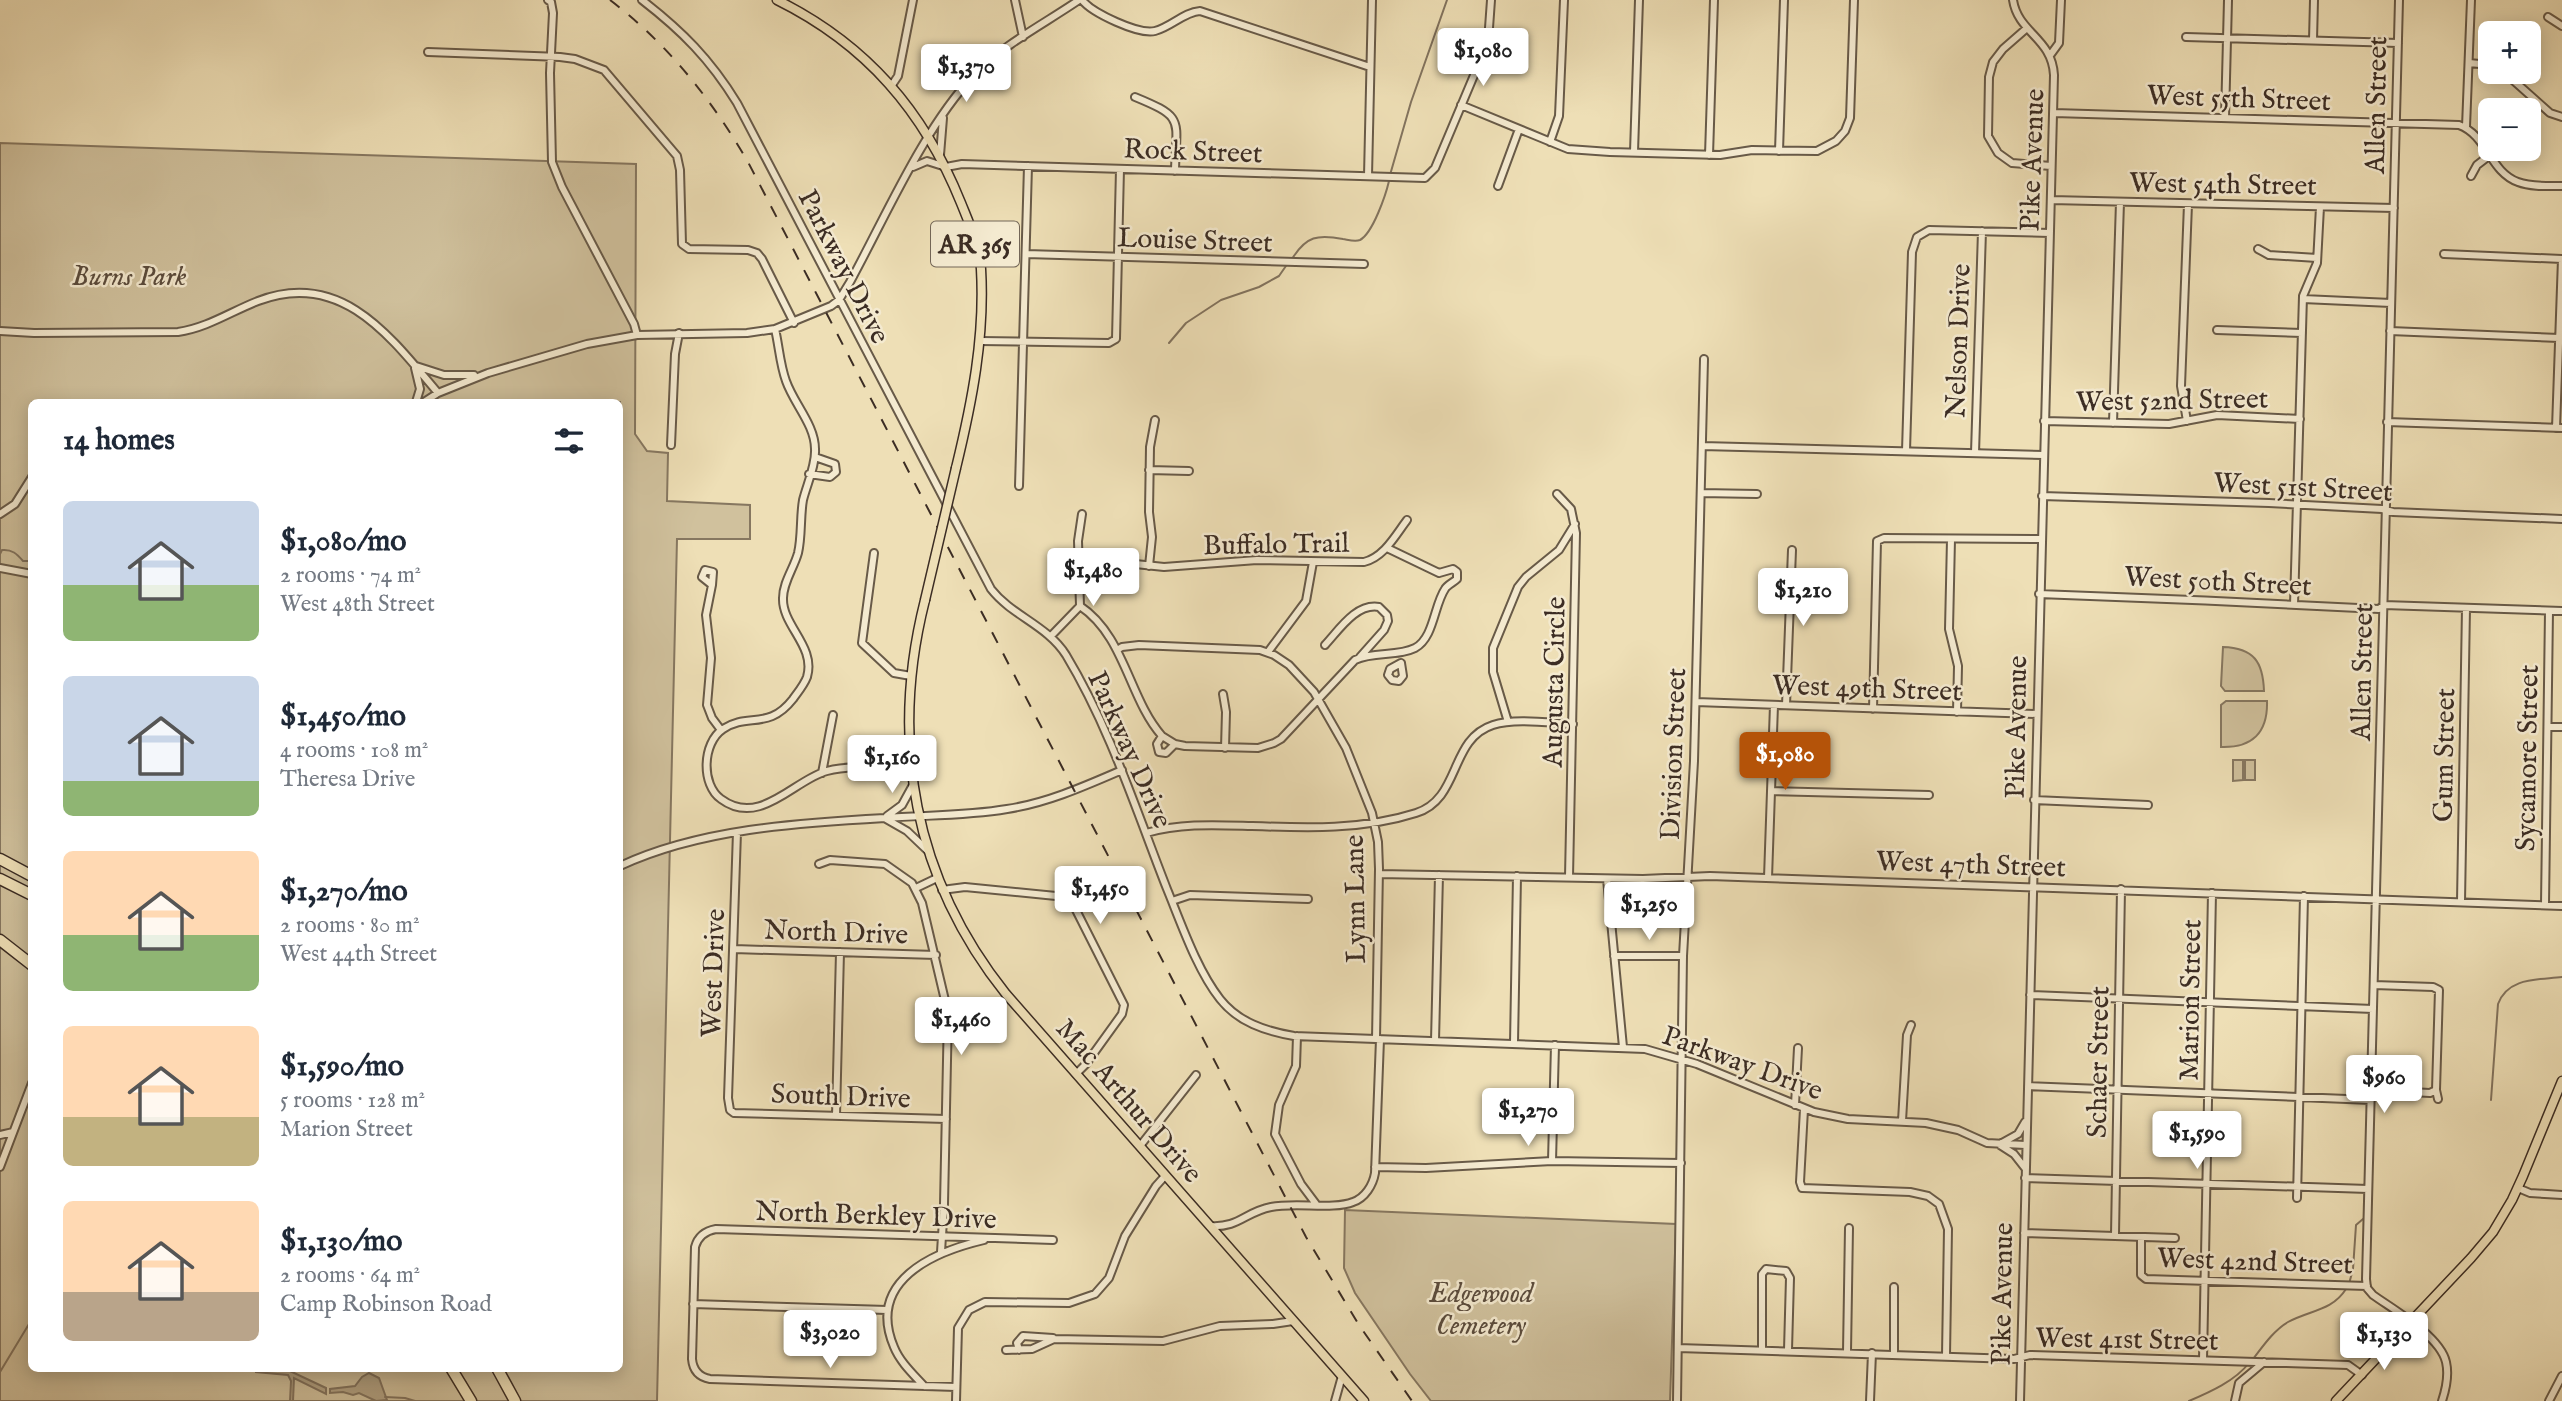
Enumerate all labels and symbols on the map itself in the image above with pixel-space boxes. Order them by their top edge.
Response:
pin: $1,080 [1426,28,1540,88]
street label: Allen Street [2359,36,2396,175]
pin: $1,370 [909,44,1023,104]
street label: West 55th Street [2146,79,2332,120]
street label: Pike Avenue [2014,88,2053,232]
street label: Rock Street [1123,133,1263,172]
street label: West 54th Street [2129,166,2317,205]
street label: Parkway Drive [789,184,897,350]
road number: AR 365 [931,221,1019,266]
street label: Louise Street [1117,221,1274,262]
park label: Burns Park [71,260,187,295]
street label: Nelson Drive [1939,263,1980,419]
street label: West 52nd Street [2076,382,2269,421]
street label: West 51st Street [2212,466,2394,511]
street label: Buffalo Trail [1203,527,1350,564]
pin: $1,480 [1036,548,1150,608]
street label: West 50th Street [2123,560,2313,605]
pin: $1,210 [1746,568,1860,628]
street label: Augusta Circle [1536,596,1574,769]
street label: Allen Street [2345,603,2382,742]
street label: Pike Avenue [1999,655,2036,799]
street label: Sycamore Street [2509,664,2548,852]
street label: Parkway Drive [1078,666,1179,834]
street label: Division Street [1654,667,1695,841]
street label: West 49th Street [1771,669,1963,710]
street label: Gum Street [2427,687,2464,822]
pin: $1,080 [1728,732,1842,792]
pin: $1,160 [835,736,949,795]
street label: Lynn Lane [1338,834,1375,964]
street label: West 47th Street [1875,845,2067,886]
pin: $1,450 [1043,866,1157,926]
pin: $1,250 [1592,883,1706,942]
street label: West Drive [695,908,734,1038]
street label: North Drive [763,913,909,954]
street label: Marion Street [2173,919,2210,1081]
street label: Schaer Street [2081,985,2118,1138]
pin: $1,460 [904,998,1018,1057]
street label: Mac Arthur Drive [1047,1012,1209,1191]
street label: Parkway Drive [1657,1019,1827,1110]
pin: $960 [2343,1056,2425,1115]
street label: South Drive [770,1078,911,1117]
pin: $1,270 [1471,1088,1585,1148]
pin: $1,590 [2140,1112,2254,1171]
street label: North Berkley Drive [755,1195,997,1238]
street label: Pike Avenue [1985,1222,2022,1366]
street label: West 42nd Street [2156,1242,2354,1283]
park label: Edgewood Cemetery [1428,1277,1535,1344]
pin: $3,020 [773,1310,887,1370]
pin: $1,130 [2327,1312,2441,1372]
street label: West 41st Street [2035,1321,2219,1360]

